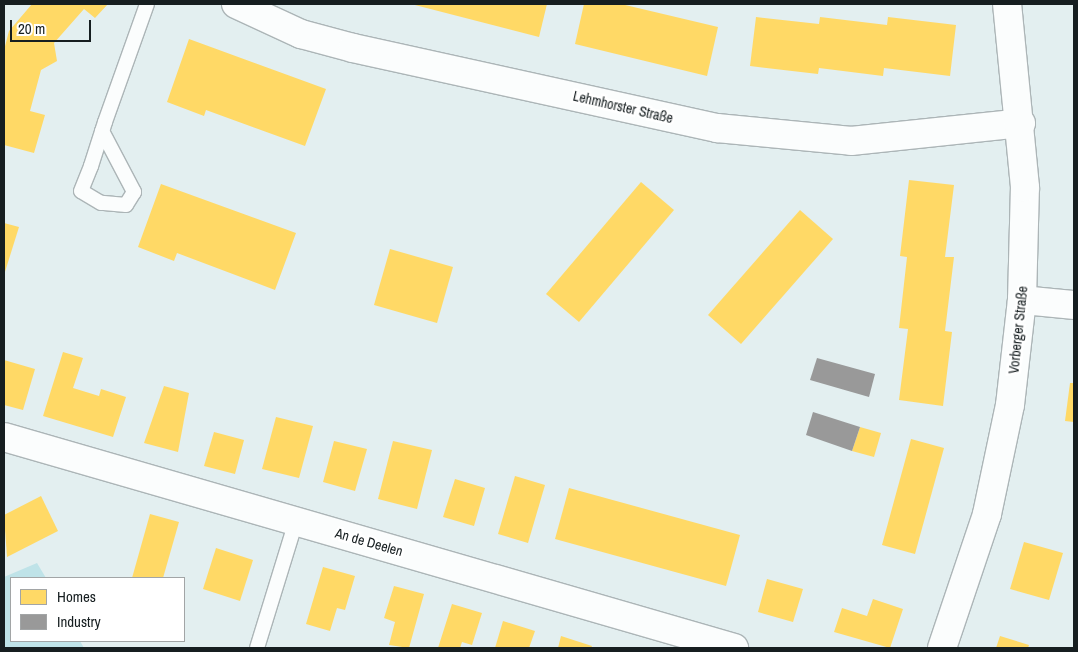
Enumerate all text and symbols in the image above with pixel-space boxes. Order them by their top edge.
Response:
scale bar [12,10,94,42]
text: 20 m [18,18,45,39]
street label: Lehmhorster Straße [571,87,675,127]
street label: Vorberger Straße [1005,285,1031,375]
street label: An de Deelen [333,524,405,560]
legend [10,577,185,642]
text: Homes [57,586,96,607]
text: Industry [57,611,101,632]

